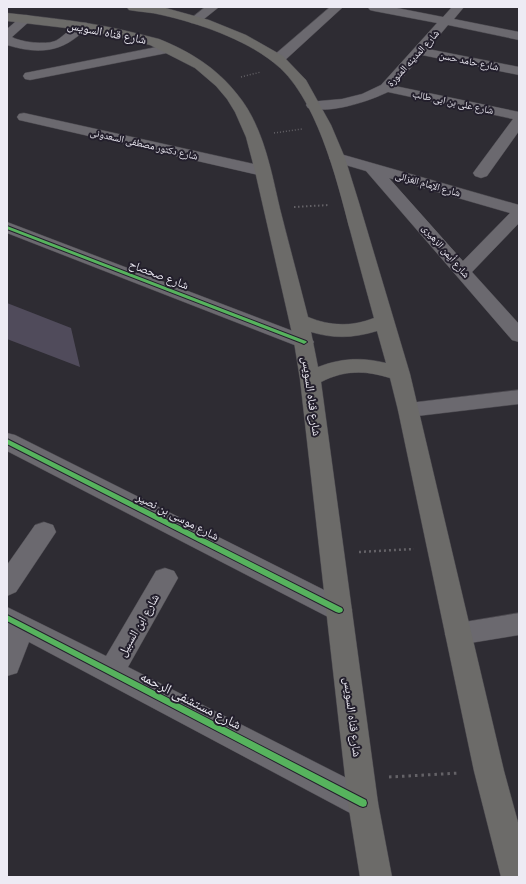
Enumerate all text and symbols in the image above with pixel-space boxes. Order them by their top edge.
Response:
street label: شارع قناه السويس [66,17,148,48]
street label: شارع المدينه المنورة [384,27,442,89]
street label: شارع حامد حسن [438,48,500,74]
street label: شارع على بن ابى طالب [411,87,495,117]
street label: شارع دكتور مصطفى السعدونى [89,125,200,163]
street label: شارع الإمام الغزالى [394,168,463,201]
street label: شارع أيمن الزهيرى [419,221,473,281]
street label: شارع صحصاح [127,256,191,293]
street label: شارع قناه السويس [298,355,325,437]
street label: شارع موسى بن نصير [133,488,222,544]
street label: شارع ابن السبيل [114,591,163,660]
street label: شارع مستشفى الرحمه [137,667,245,734]
street label: شارع قناه السويس [340,676,365,758]

